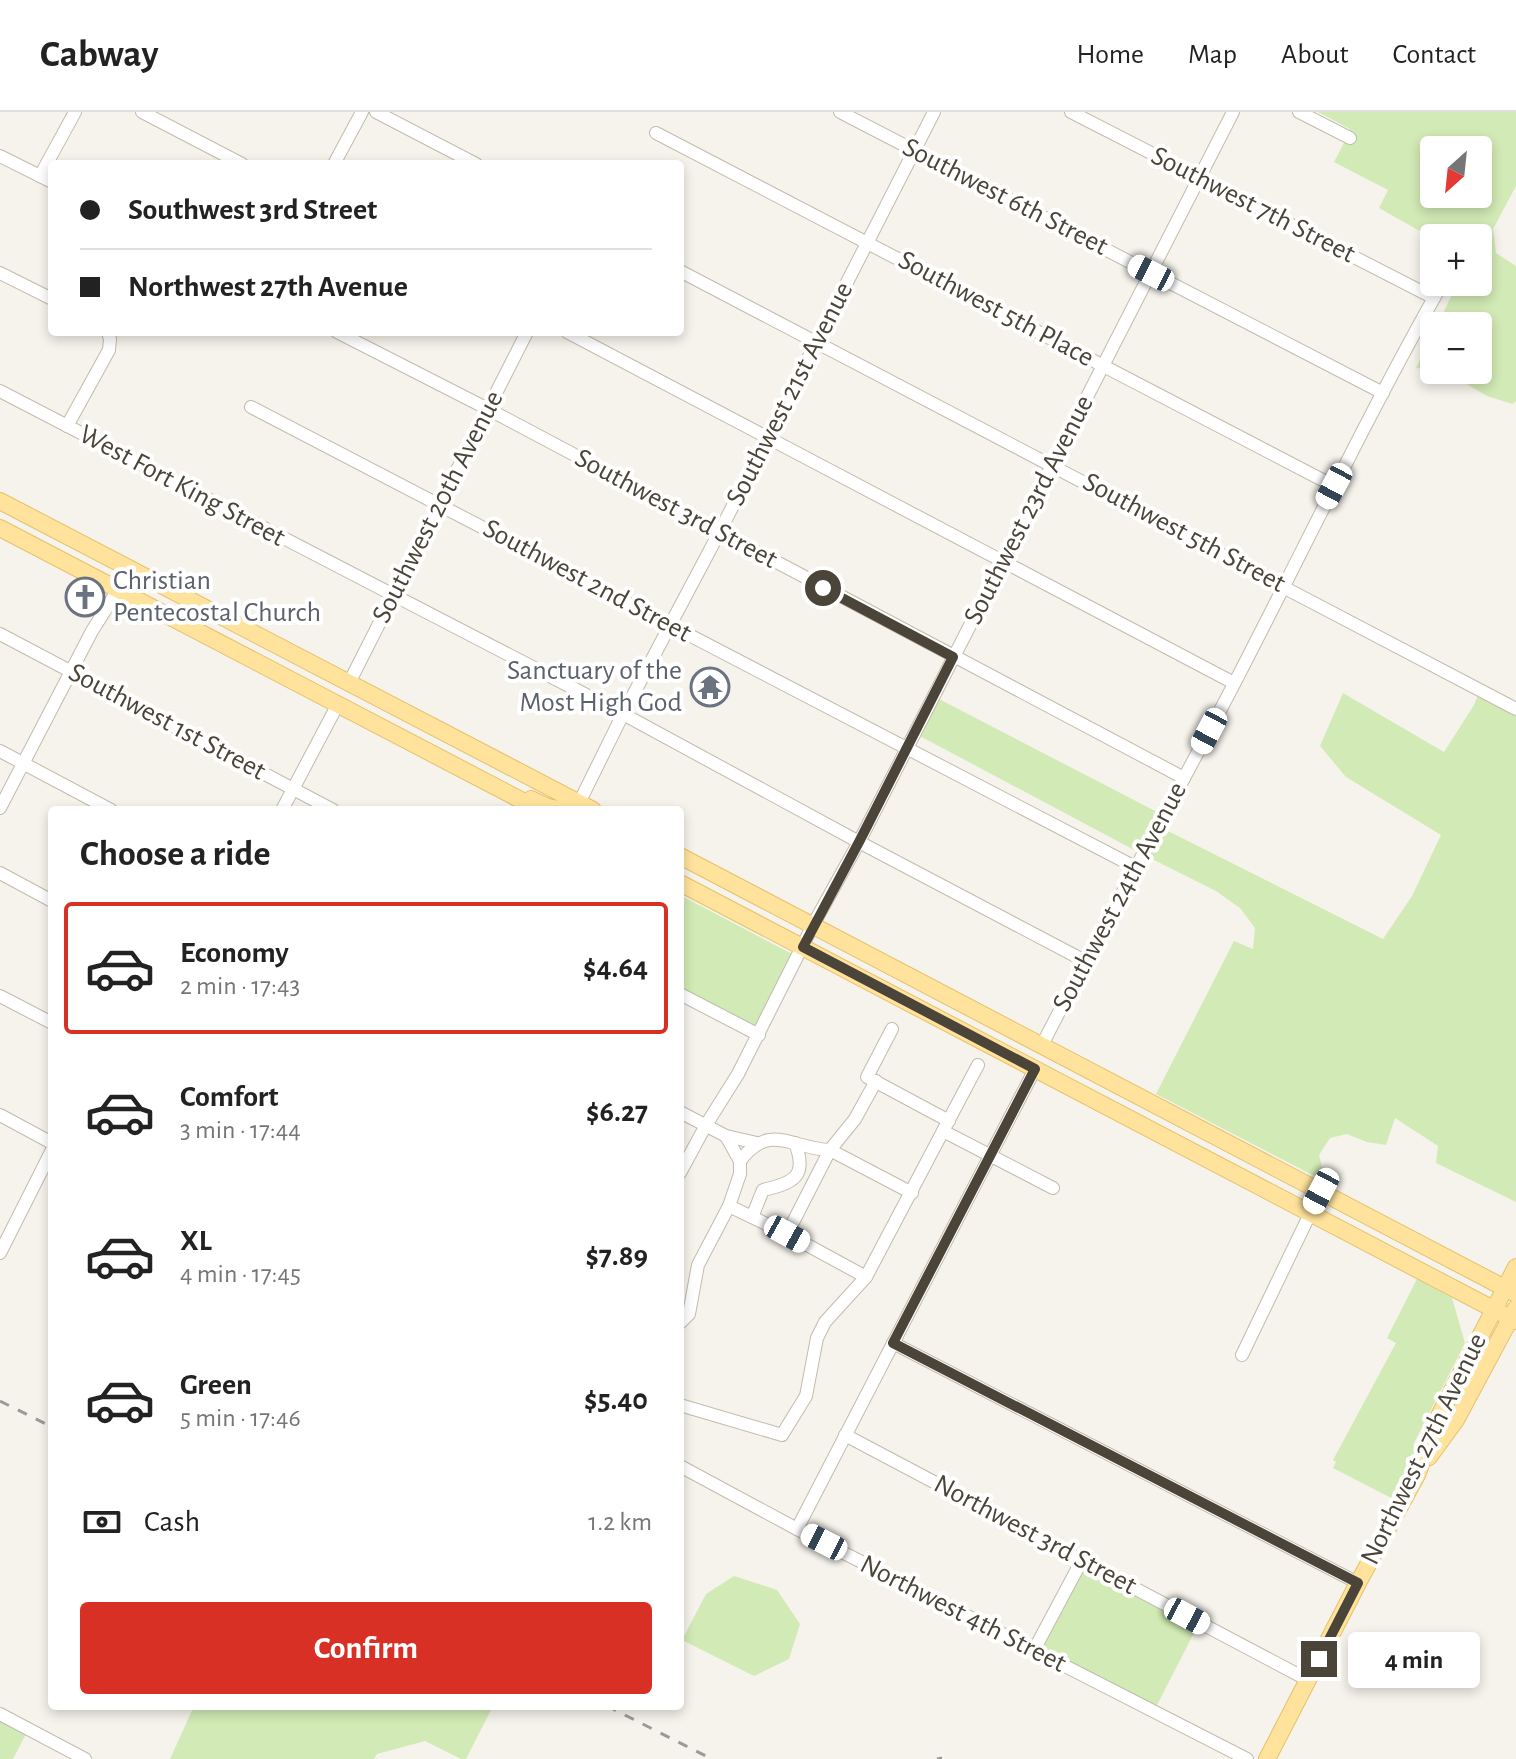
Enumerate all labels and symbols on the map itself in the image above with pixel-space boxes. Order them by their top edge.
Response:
street label: Southwest 6th Street [898,133,1112,261]
north arrow [1420,136,1492,208]
street label: Southwest 7th Street [1147,142,1359,268]
street label: Southwest 5th Place [894,246,1098,372]
car [1124,251,1178,295]
street label: Southwest 21st Avenue [721,278,859,510]
street label: Southwest 20th Avenue [367,387,509,627]
street label: Southwest 23rd Avenue [959,391,1099,629]
street label: West Fort King Street [75,420,290,552]
street label: Southwest 3rd Street [570,444,782,574]
car [1312,459,1356,513]
street label: Southwest 5th Street [1078,468,1290,598]
street label: Southwest 2nd Street [478,514,696,648]
place label: Christian Pentecostal Church [113,567,321,627]
route start [805,570,841,606]
church icon: Christian Pentecostal Church [64,576,106,618]
place label: Sanctuary of the Most High God [507,657,682,717]
street label: Southwest 1st Street [64,658,270,786]
temple icon: Sanctuary of the Most High God [689,666,731,708]
car [1187,704,1231,758]
street label: Southwest 24th Avenue [1048,778,1192,1016]
car [1299,1164,1343,1218]
car [760,1212,814,1256]
street label: Northwest 27th Avenue [1356,1329,1492,1569]
street label: Northwest 3rd Street [929,1470,1141,1600]
car [797,1520,851,1564]
street label: Northwest 4th Street [856,1550,1070,1678]
car [1160,1594,1214,1638]
callout: 4 min [1347,1631,1479,1687]
route end [1301,1641,1337,1677]

